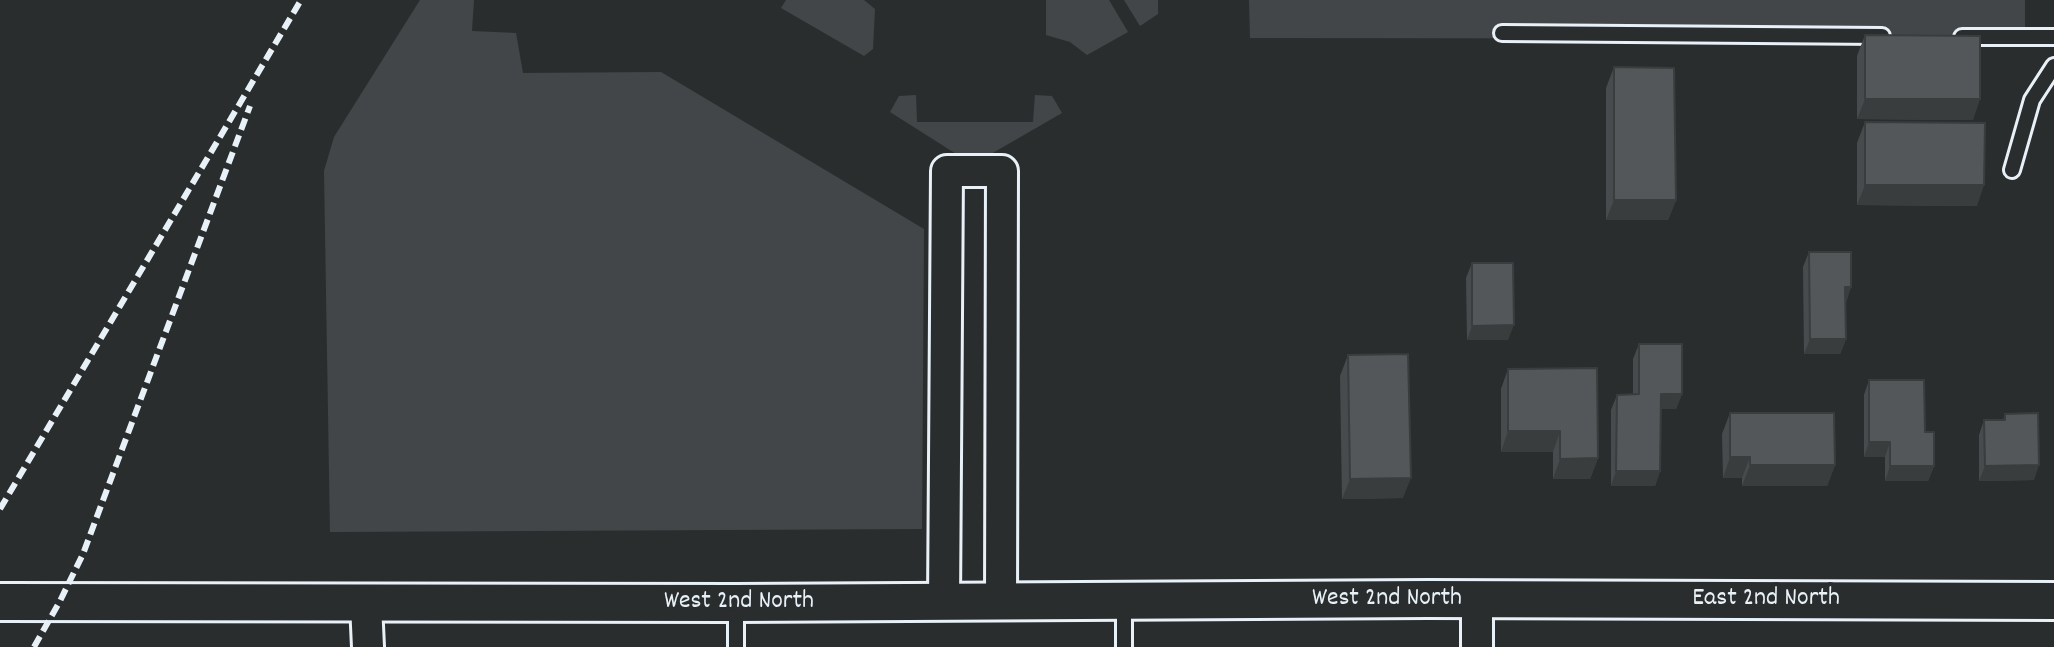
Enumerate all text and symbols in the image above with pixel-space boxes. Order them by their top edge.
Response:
street label: West 2nd North [1312,584,1462,616]
street label: East 2nd North [1692,584,1840,616]
street label: West 2nd North [664,587,814,619]

